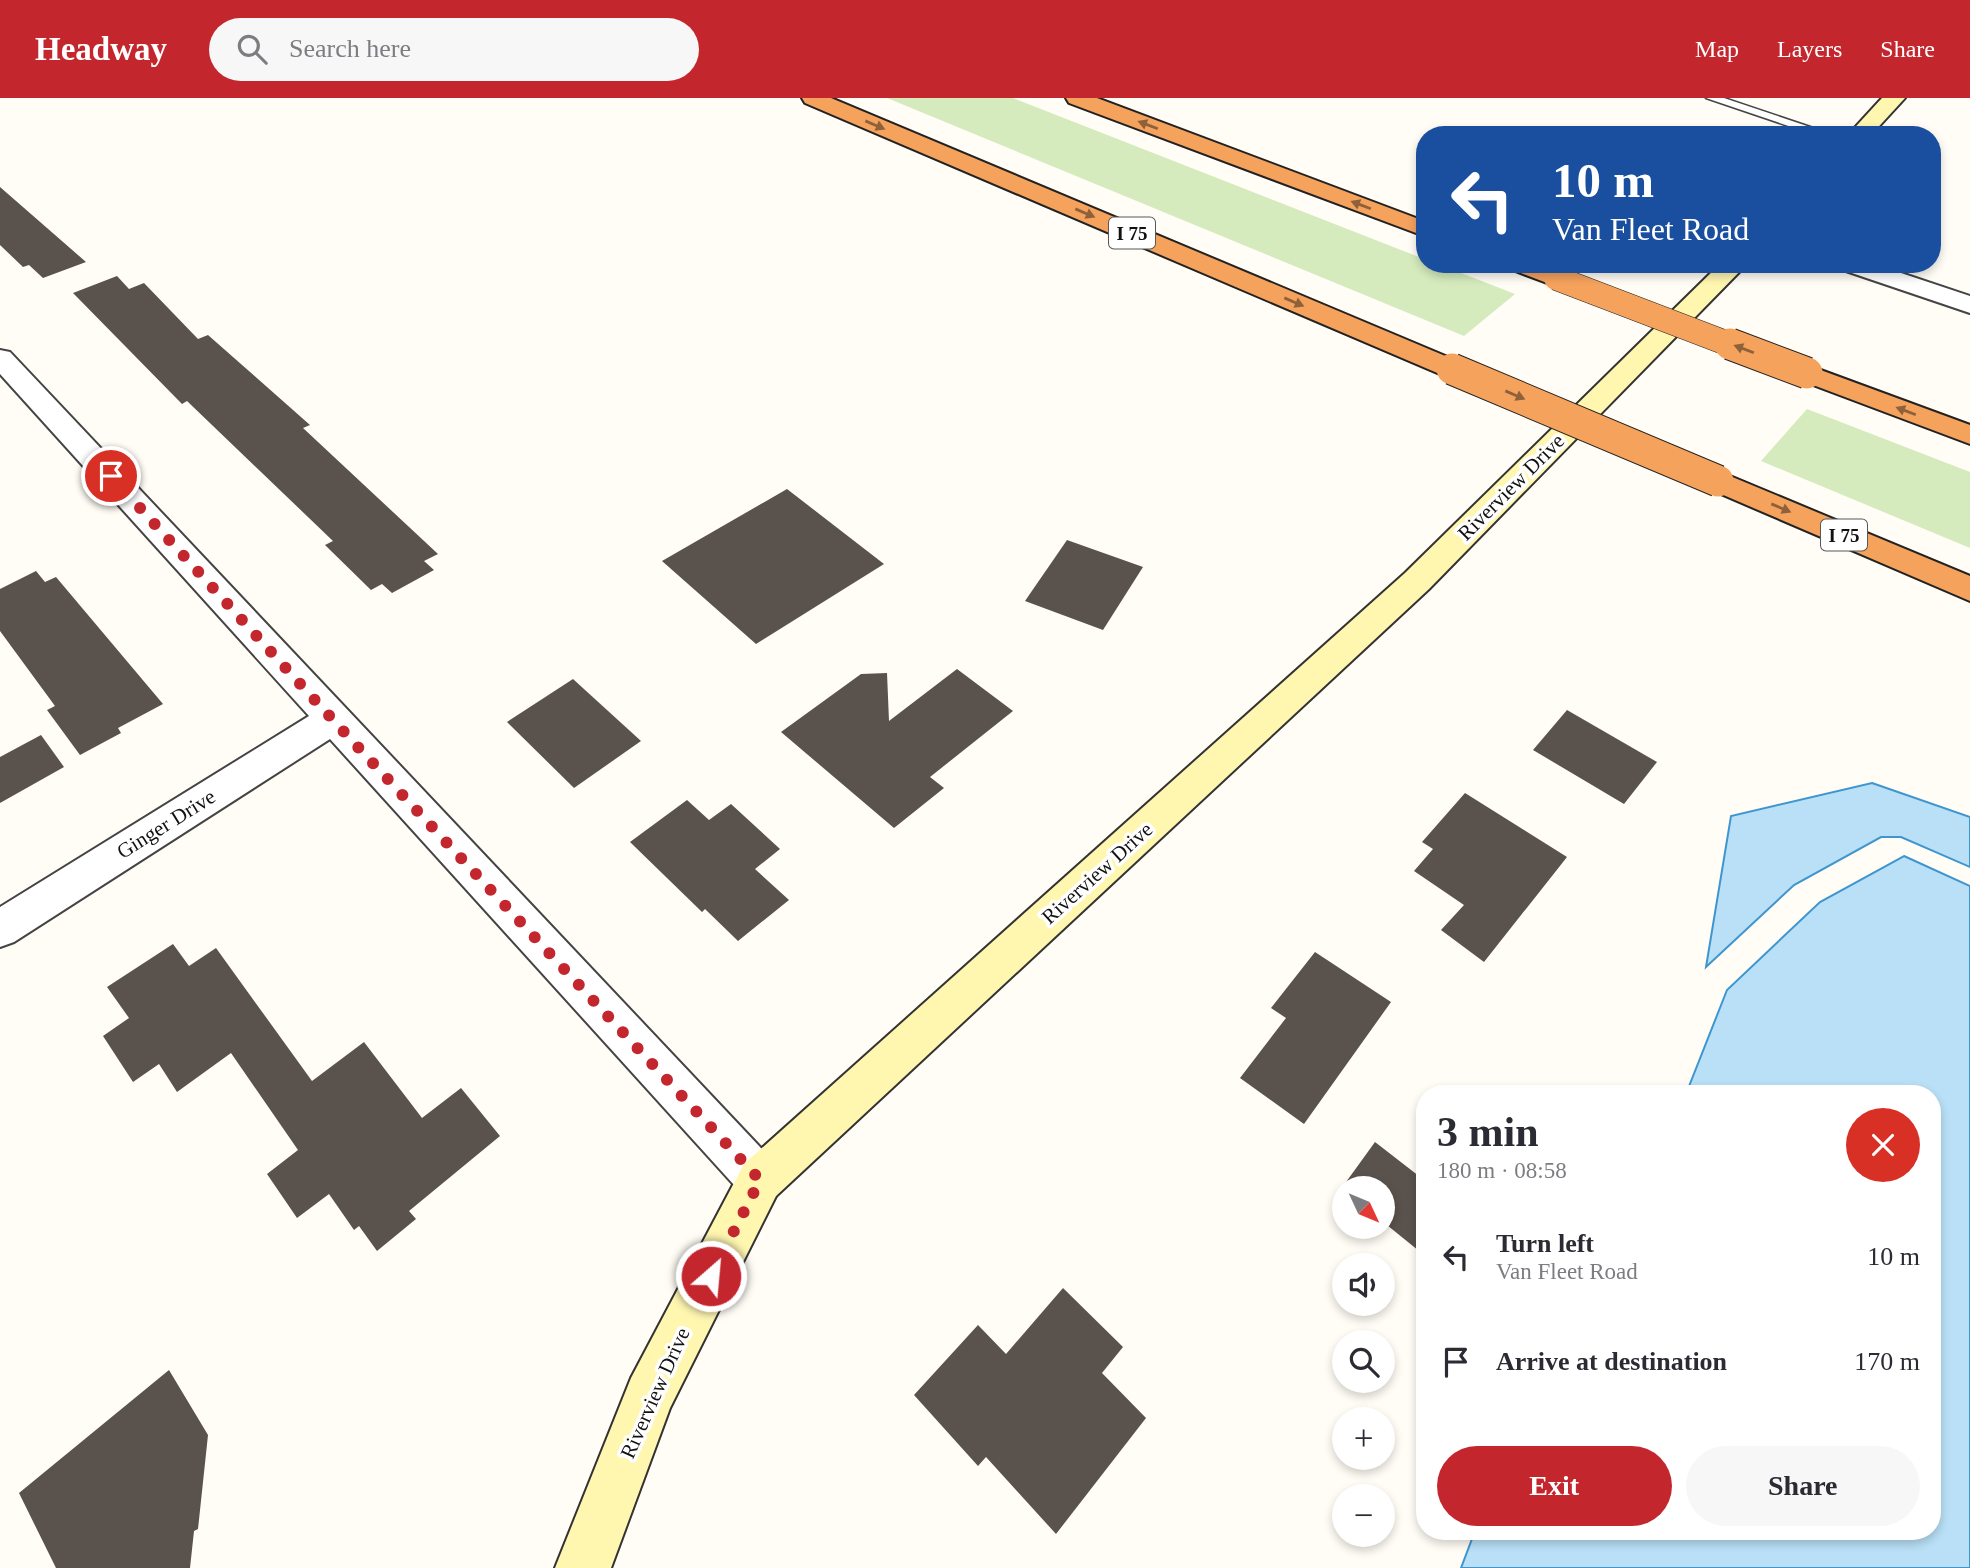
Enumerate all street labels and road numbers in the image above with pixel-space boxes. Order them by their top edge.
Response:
road number: I 75 [1109,217,1155,248]
street label: Riverview Drive [1453,429,1569,545]
road number: I 75 [1821,520,1867,550]
street label: Ginger Drive [112,784,220,864]
street label: Riverview Drive [1037,817,1157,929]
street label: Riverview Drive [615,1324,695,1462]

